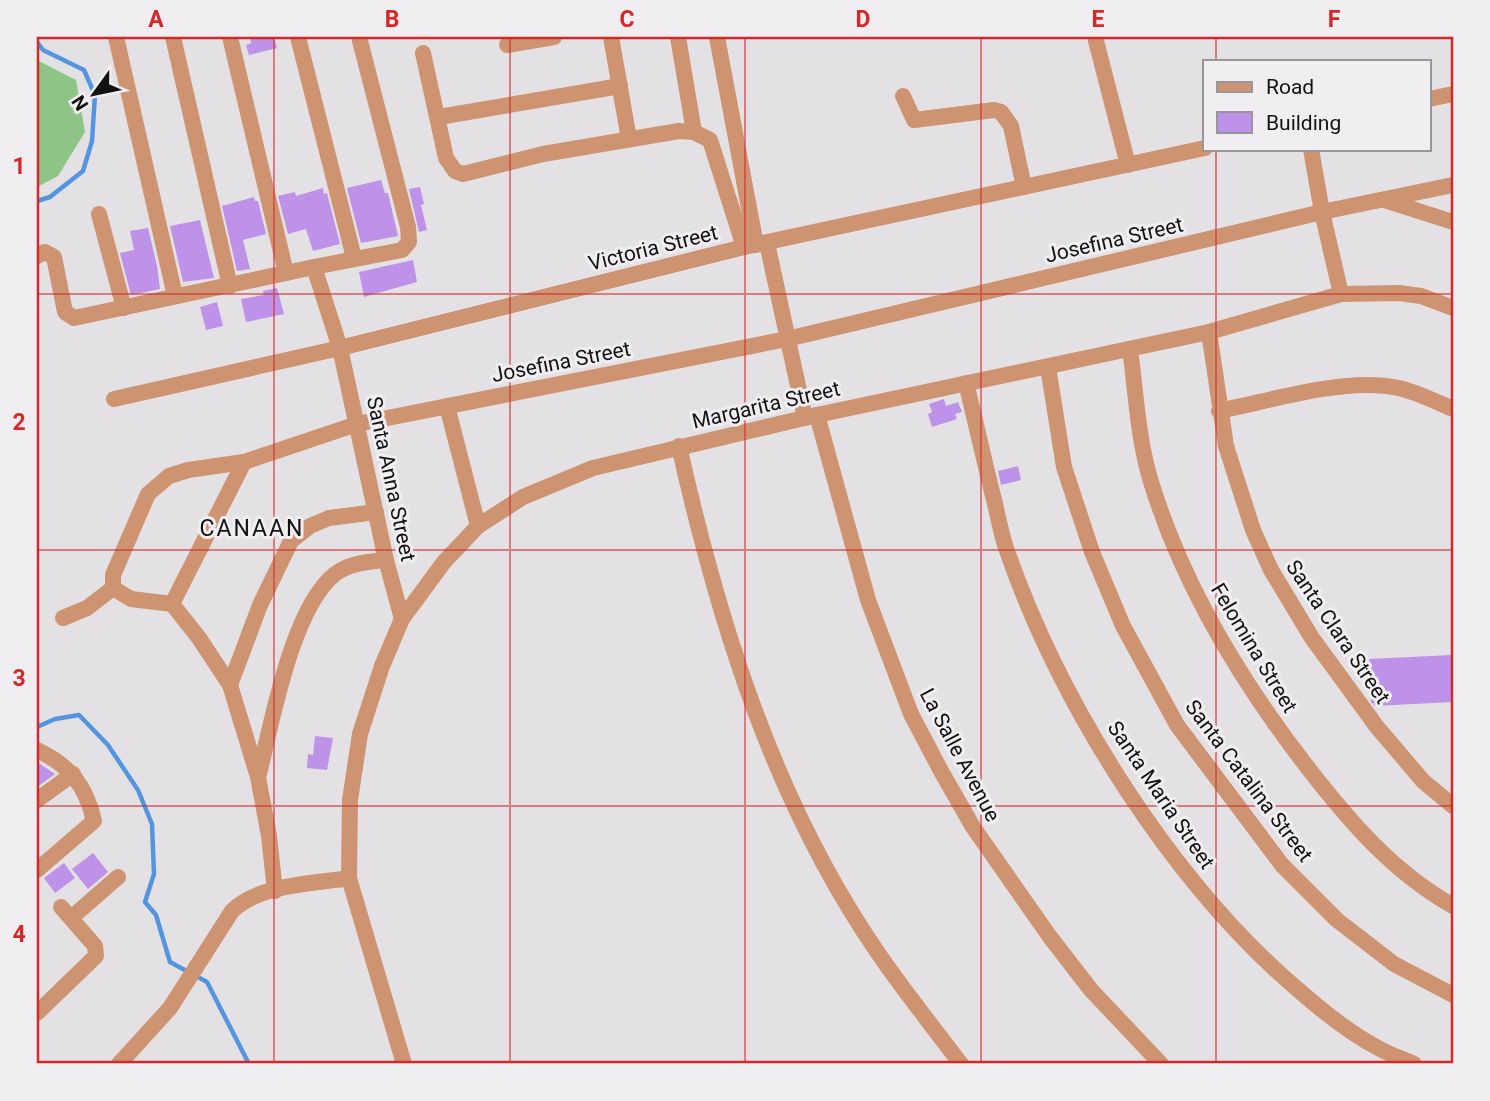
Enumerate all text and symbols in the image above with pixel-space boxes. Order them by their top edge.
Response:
text: A [148,6,164,33]
text: B [385,6,399,33]
text: C [619,6,635,33]
text: D [856,6,870,33]
text: E [1092,6,1105,33]
text: F [1328,6,1341,33]
north arrow [60,60,130,130]
legend [1203,60,1430,150]
text: Road [1266,75,1314,99]
text: N [67,91,93,115]
text: Building [1266,111,1341,135]
text: 1 [12,153,26,180]
street label: Josefina Street [1043,212,1185,268]
street label: Victoria Street [586,220,720,276]
street label: Josefina Street [490,337,633,387]
street label: Margarita Street [690,376,842,434]
street label: Santa Anna Street [362,394,420,564]
text: 2 [12,409,26,436]
district label: CANAAN [200,515,305,542]
street label: Santa Clara Street [1281,556,1395,708]
street label: Felomina Street [1206,579,1302,717]
text: 3 [12,665,26,692]
street label: La Salle Avenue [915,684,1005,826]
street label: Santa Catalina Street [1180,695,1318,867]
street label: Santa Maria Street [1103,717,1219,874]
text: 4 [12,921,26,948]

